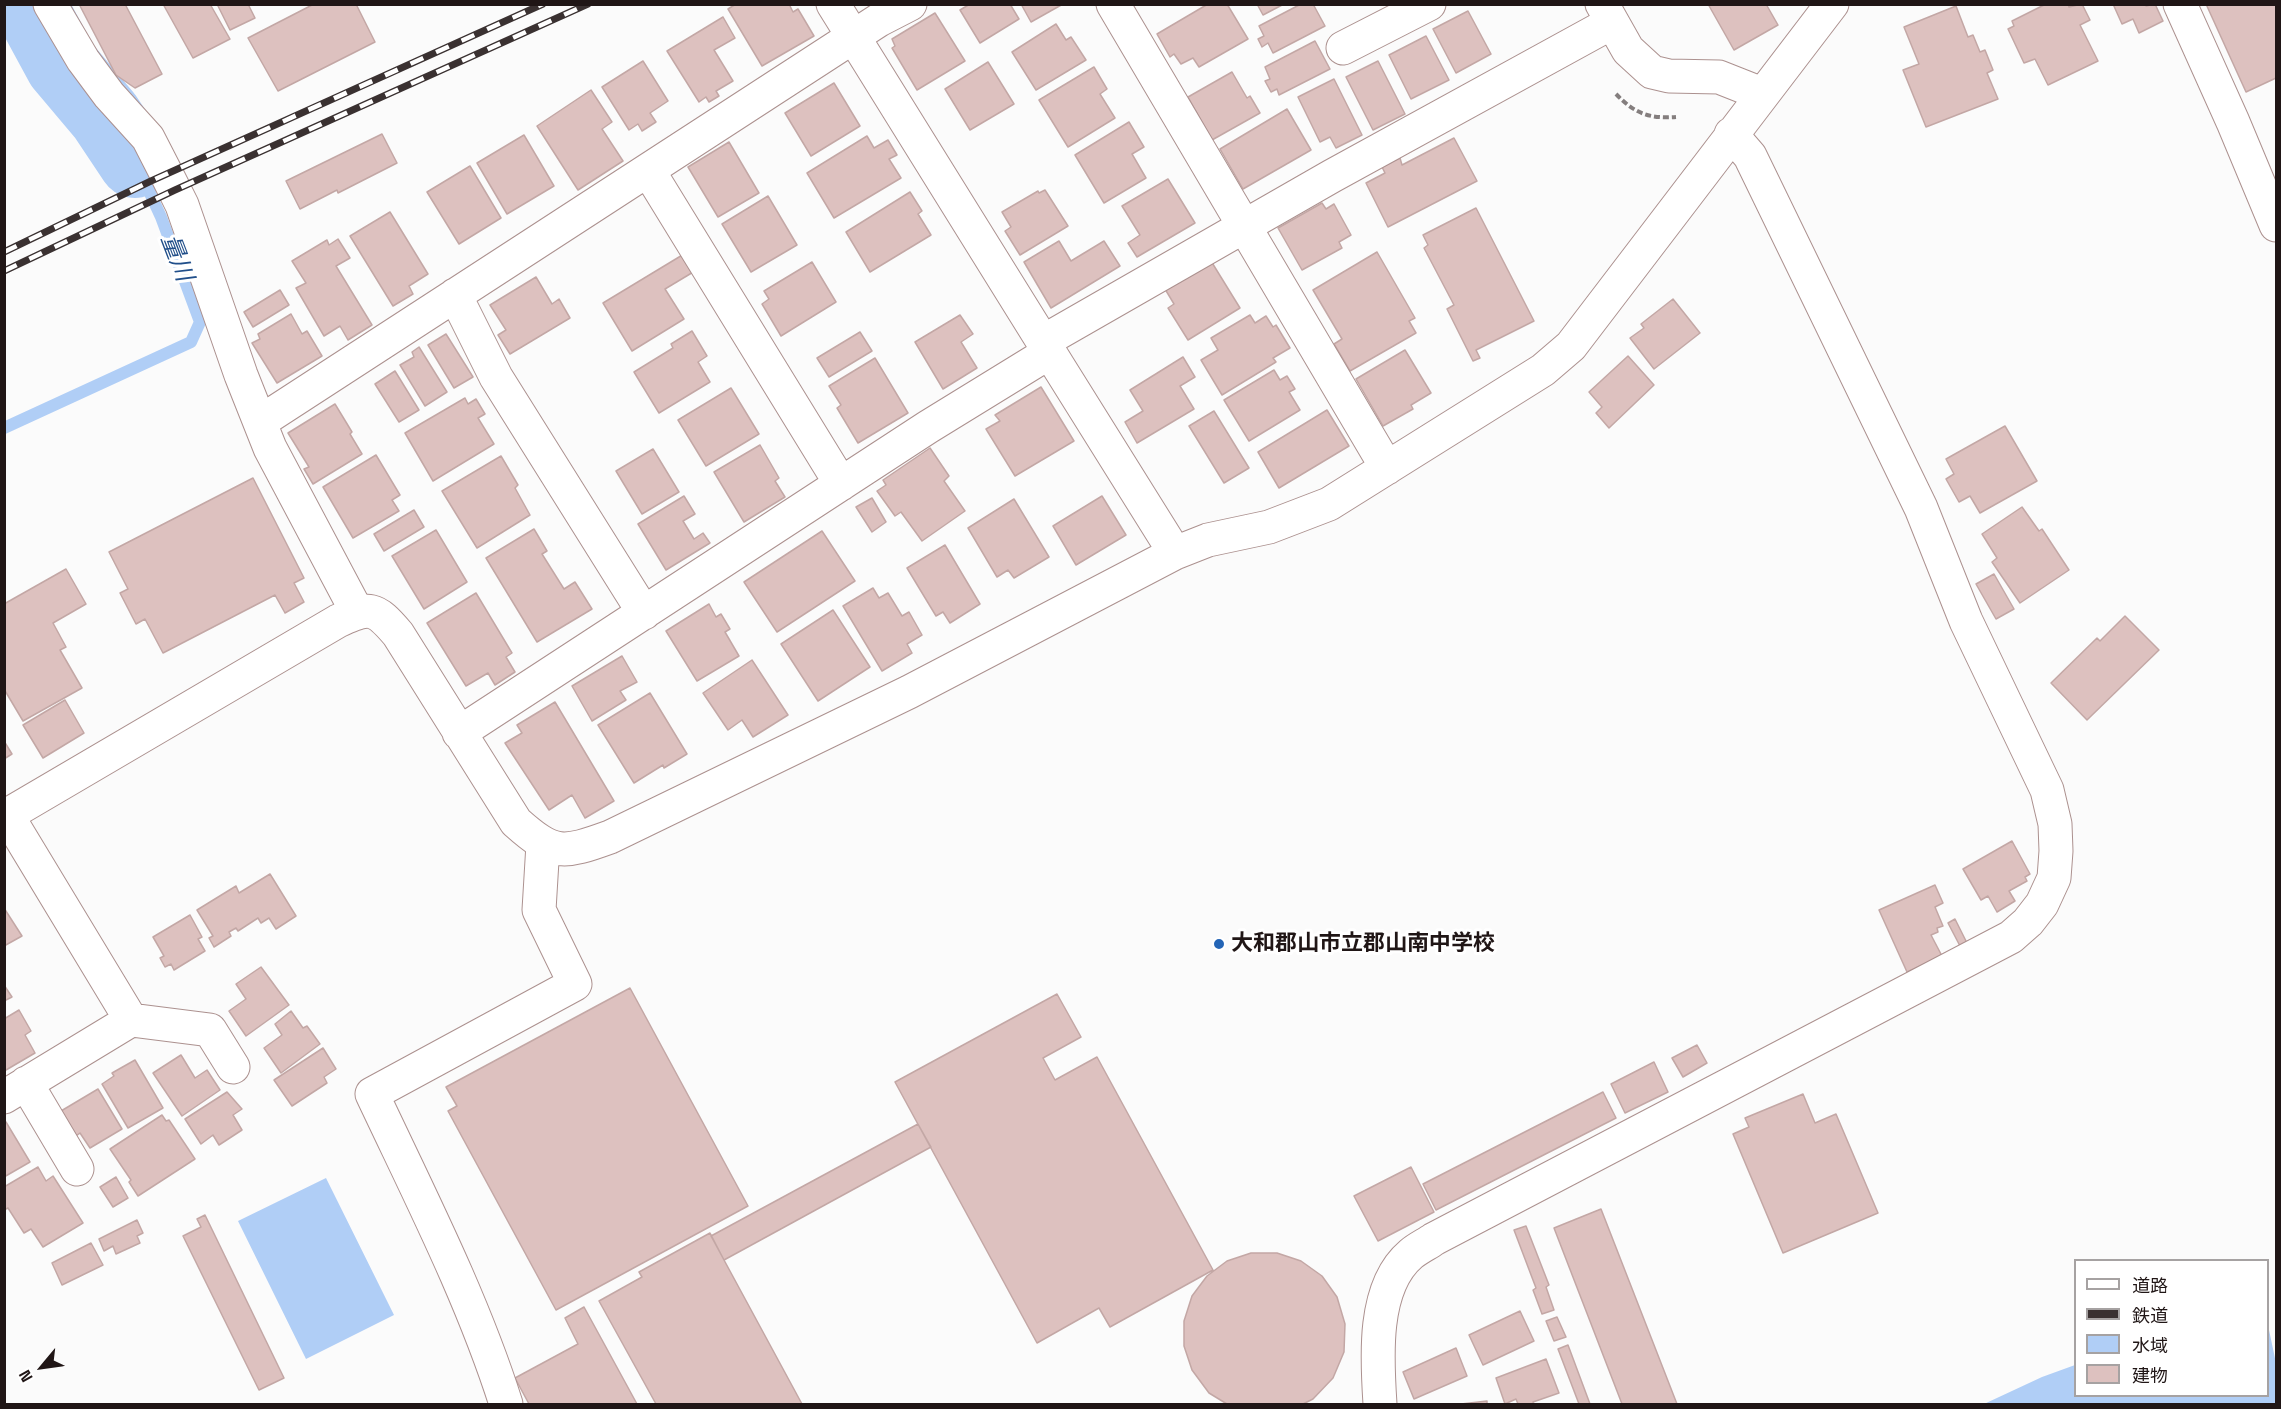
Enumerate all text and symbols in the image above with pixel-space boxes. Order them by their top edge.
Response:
water label: 量川 [154,230,198,286]
place label: 大和郡山市立郡山南中学校 [1231,931,1495,957]
marker: 大和郡山市立郡山南中学校 [1212,937,1226,951]
legend [2074,1259,2269,1397]
text: 道路 [2132,1274,2168,1297]
text: 鉄道 [2132,1304,2168,1327]
text: 水域 [2132,1334,2168,1357]
north arrow [12,1337,72,1397]
text: 建物 [2132,1364,2168,1387]
text: N [14,1366,38,1386]

